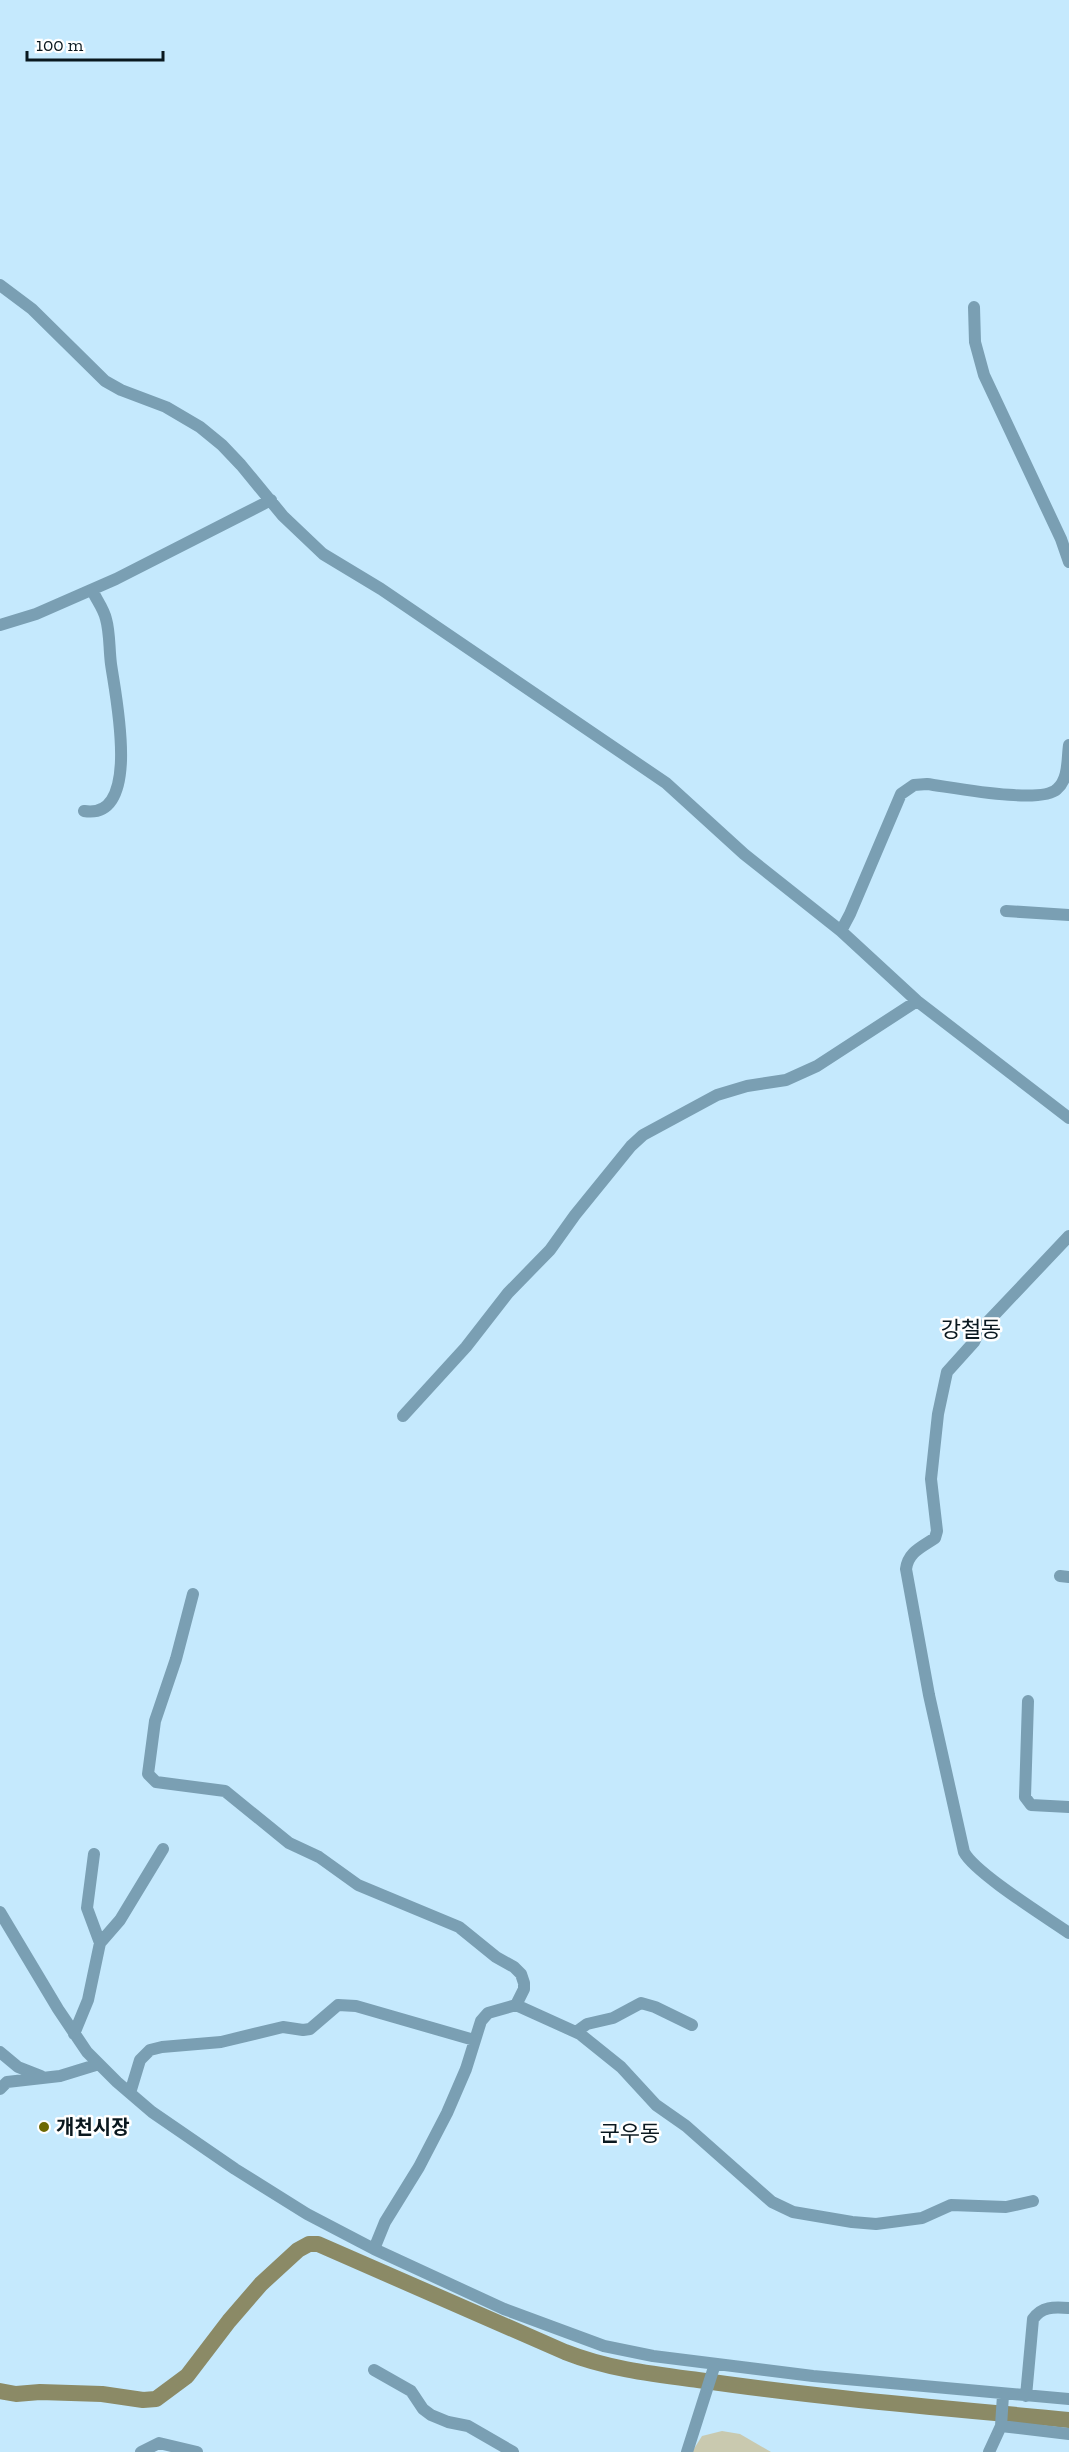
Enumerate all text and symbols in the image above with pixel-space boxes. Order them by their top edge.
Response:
scale bar [27,24,164,62]
text: 100 m [36,34,84,56]
district label: 강철동 [941,1316,1001,1343]
place label: 개천시장 [56,2115,130,2139]
marker: 개천시장 [37,2120,51,2134]
district label: 군우동 [600,2120,660,2147]

